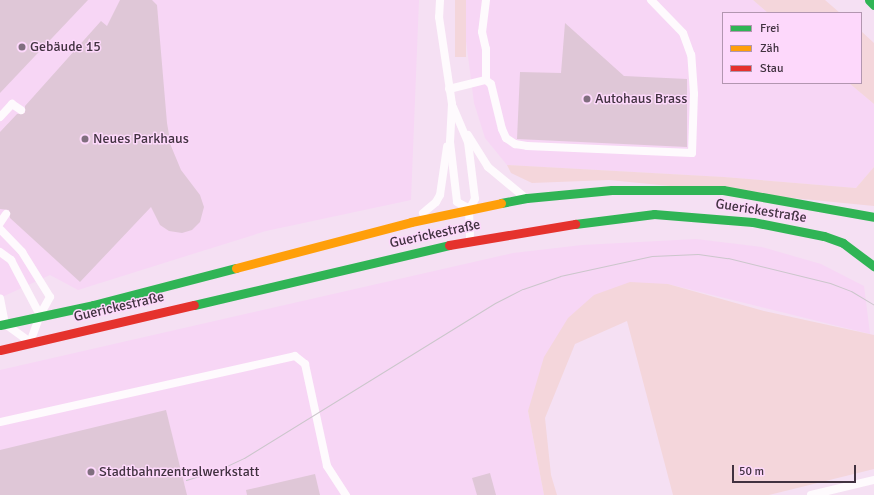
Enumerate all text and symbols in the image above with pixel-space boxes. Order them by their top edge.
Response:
legend [722,12,862,84]
text: Frei [760,21,779,36]
place label: Gebäude 15 [30,39,101,55]
text: Zäh [760,41,779,56]
marker: Gebäude 15 [17,42,27,52]
text: Stau [760,61,784,76]
place label: Autohaus Brass [595,91,687,107]
marker: Autohaus Brass [582,94,592,104]
place label: Neues Parkhaus [93,131,189,147]
marker: Neues Parkhaus [80,134,90,144]
street label: Guerickestraße [714,195,808,227]
street label: Guerickestraße [388,216,482,252]
street label: Guerickestraße [72,288,166,326]
scale bar [734,457,858,483]
place label: Stadtbahnzentralwerkstatt [99,464,259,480]
text: 50 m [739,464,764,479]
marker: Stadtbahnzentralwerkstatt [86,467,96,477]

